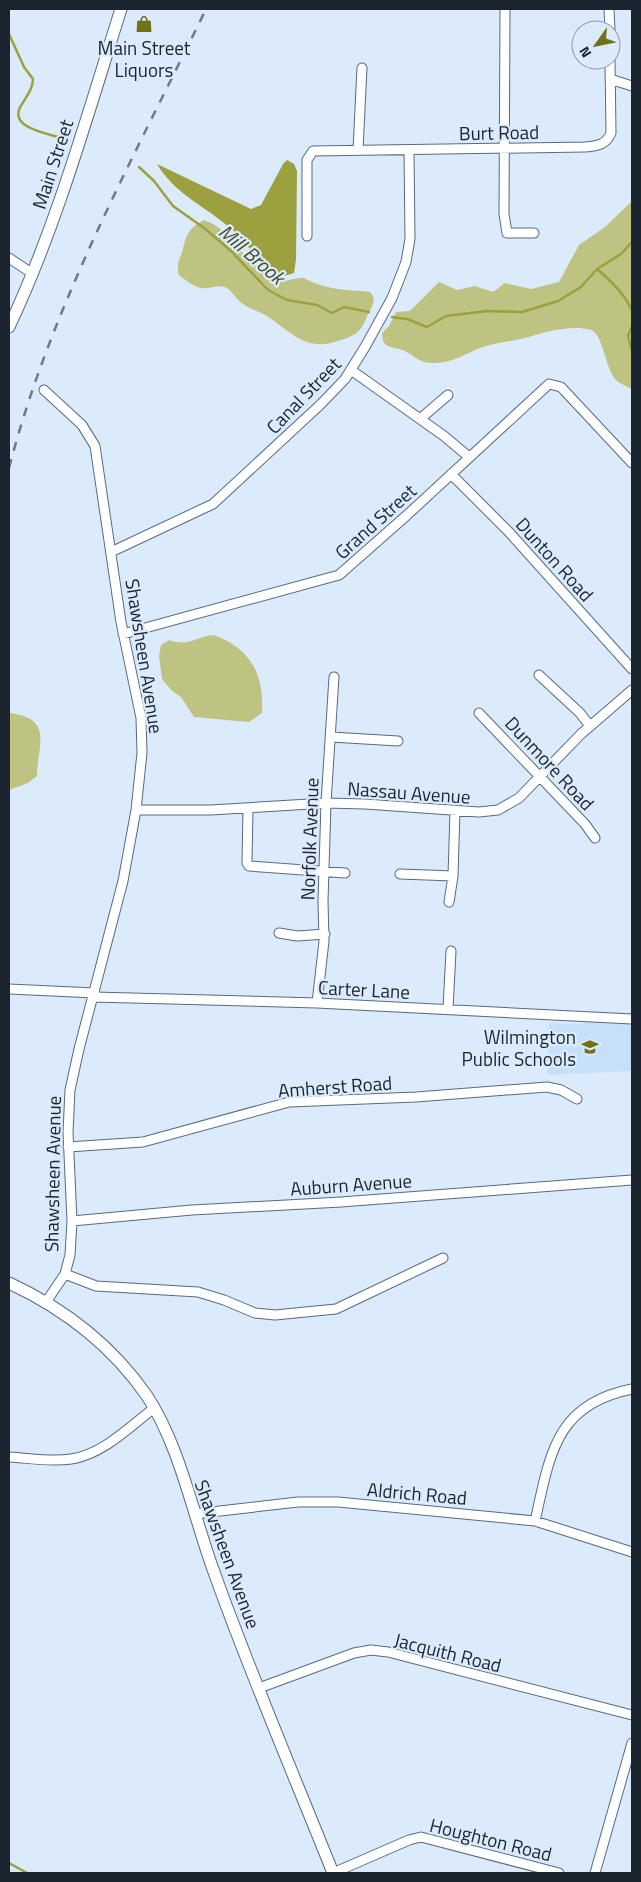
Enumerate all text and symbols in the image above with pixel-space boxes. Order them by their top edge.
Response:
shop icon: Main Street Liquors [134,14,154,34]
north arrow [571,20,621,70]
place label: Main Street Liquors [97,33,191,84]
text: N [573,43,596,62]
street label: Main Street [24,115,80,213]
street label: Burt Road [459,117,539,147]
water label: Mill Brook [212,216,294,293]
street label: Canal Street [259,350,347,440]
street label: Grand Street [328,476,423,566]
street label: Dunton Road [509,510,601,608]
street label: Shawsheen Avenue [118,576,172,736]
street label: Dunmore Road [499,709,601,817]
street label: Nassau Avenue [347,773,471,811]
street label: Norfolk Avenue [292,777,326,901]
street label: Carter Lane [317,972,411,1006]
place label: Wilmington Public Schools [462,1022,576,1073]
school or university icon: Wilmington Public Schools [580,1037,600,1057]
street label: Amherst Road [277,1068,393,1104]
street label: Shawsheen Avenue [36,1096,68,1252]
street label: Auburn Avenue [289,1165,413,1203]
street label: Aldrich Road [366,1474,468,1512]
street label: Shawsheen Avenue [188,1476,268,1632]
street label: Jacquith Road [391,1625,505,1679]
street label: Houghton Road [427,1810,555,1868]

